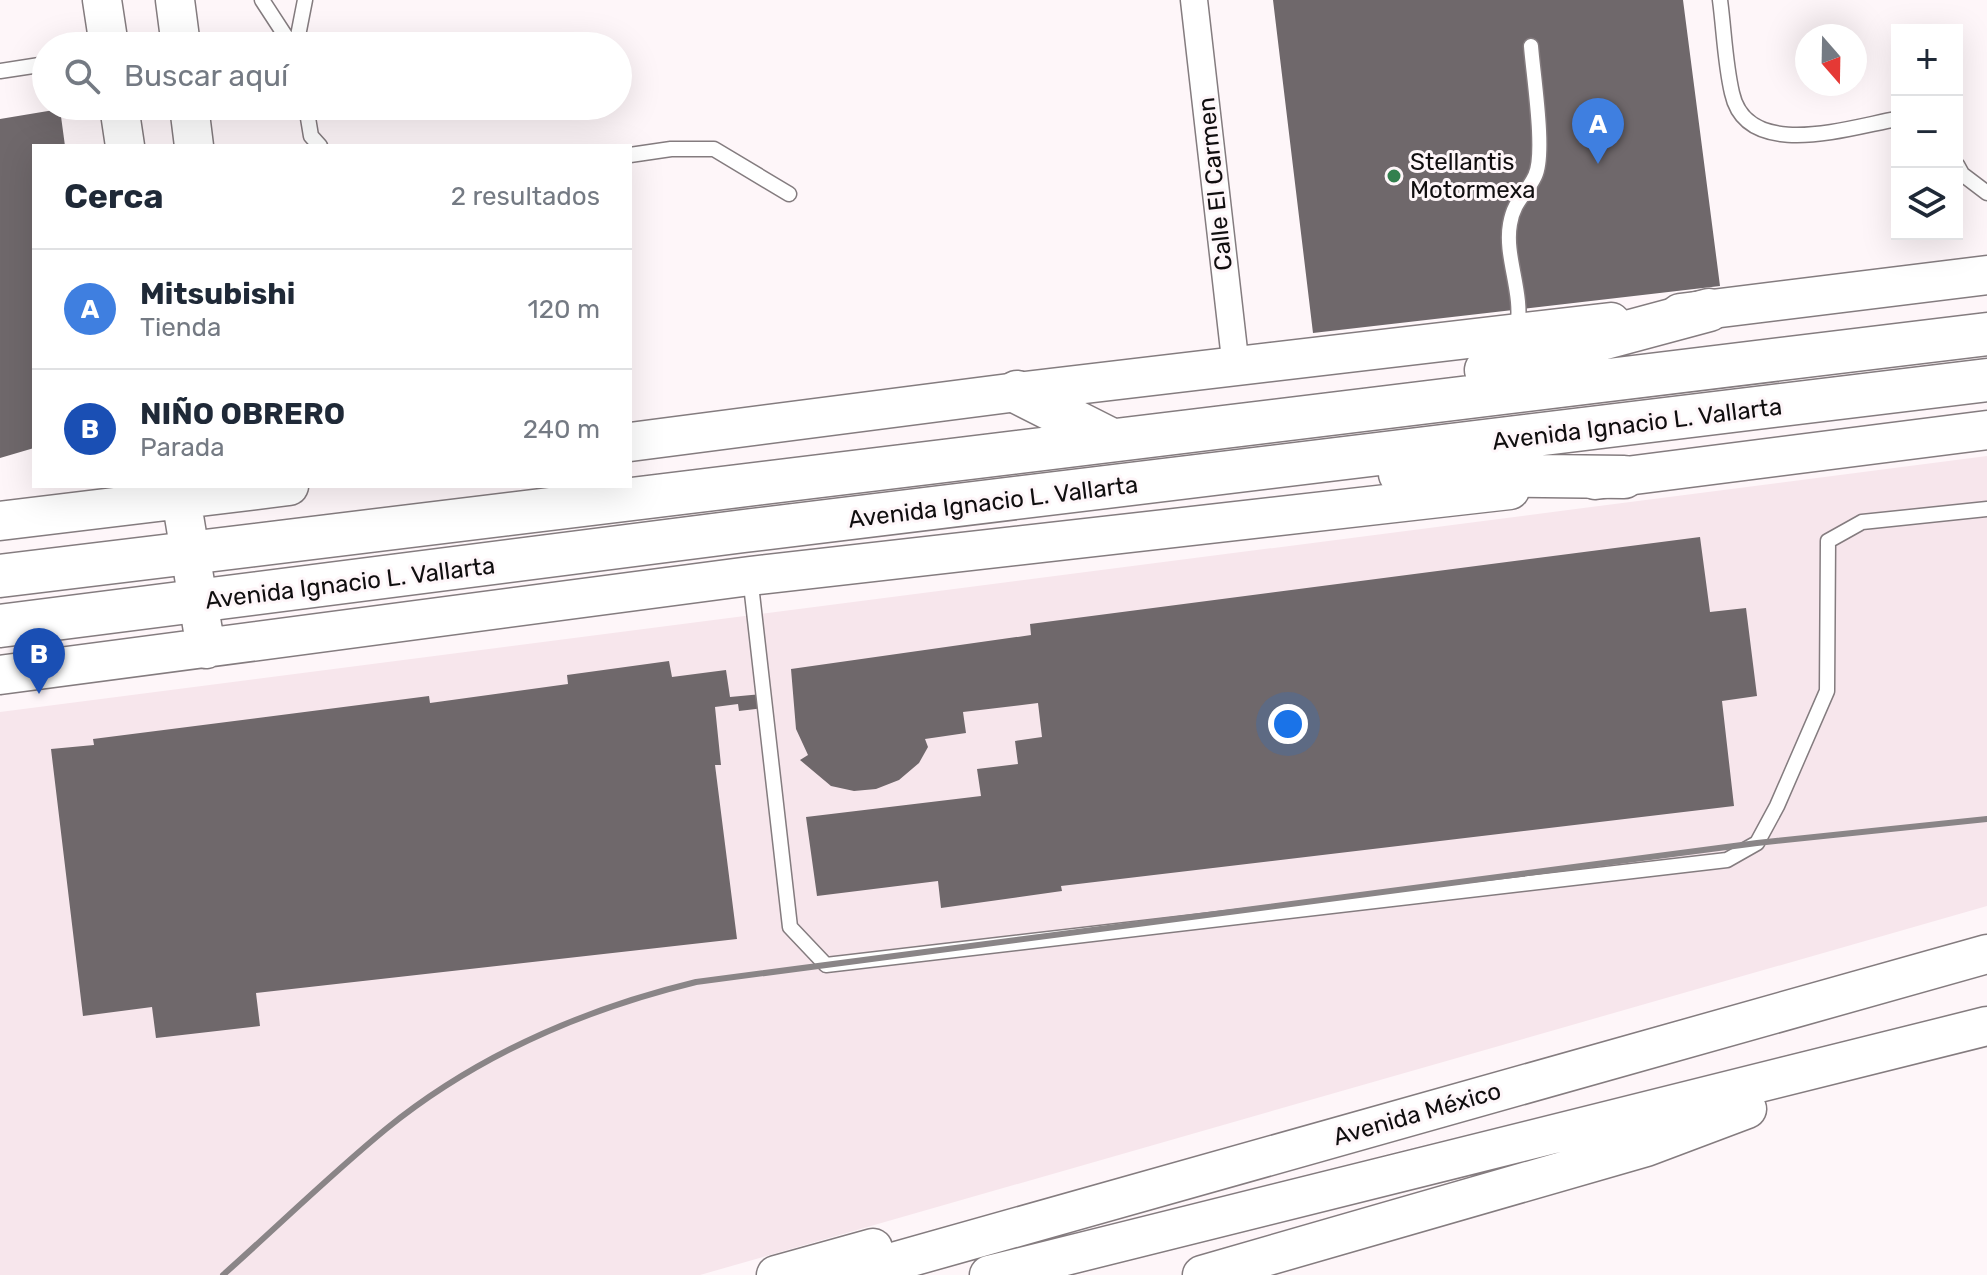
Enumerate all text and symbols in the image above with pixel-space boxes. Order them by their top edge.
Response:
north arrow [1795,24,1867,96]
map controls [1891,24,1963,240]
button: + [1891,24,1963,96]
search box [32,32,632,120]
icon: search [60,54,104,98]
text: Buscar aquí [124,58,288,94]
street label: Calle El Carmen [1192,96,1238,272]
button: − [1891,96,1963,168]
pin: A [1572,98,1624,164]
place label: Stellantis Motormexa [1410,148,1536,204]
marker: Stellantis Motormexa [1385,167,1403,185]
button: layers [1891,168,1963,240]
text: Cerca [64,176,163,217]
text: 2 resultados [451,181,600,212]
text: Mitsubishi [140,276,295,312]
text: A [81,294,99,325]
text: 120 m [528,294,600,325]
text: Tienda [140,312,221,343]
street label: Avenida Ignacio L. Vallarta [1490,392,1784,456]
text: NIÑO OBRERO [140,396,345,432]
text: B [81,414,99,445]
text: 240 m [523,414,600,445]
text: Parada [140,432,225,463]
street label: Avenida Ignacio L. Vallarta [846,470,1140,534]
street label: Avenida Ignacio L. Vallarta [203,551,497,615]
pin: B [13,628,65,694]
your location [1268,704,1308,744]
street label: Avenida México [1330,1077,1504,1151]

